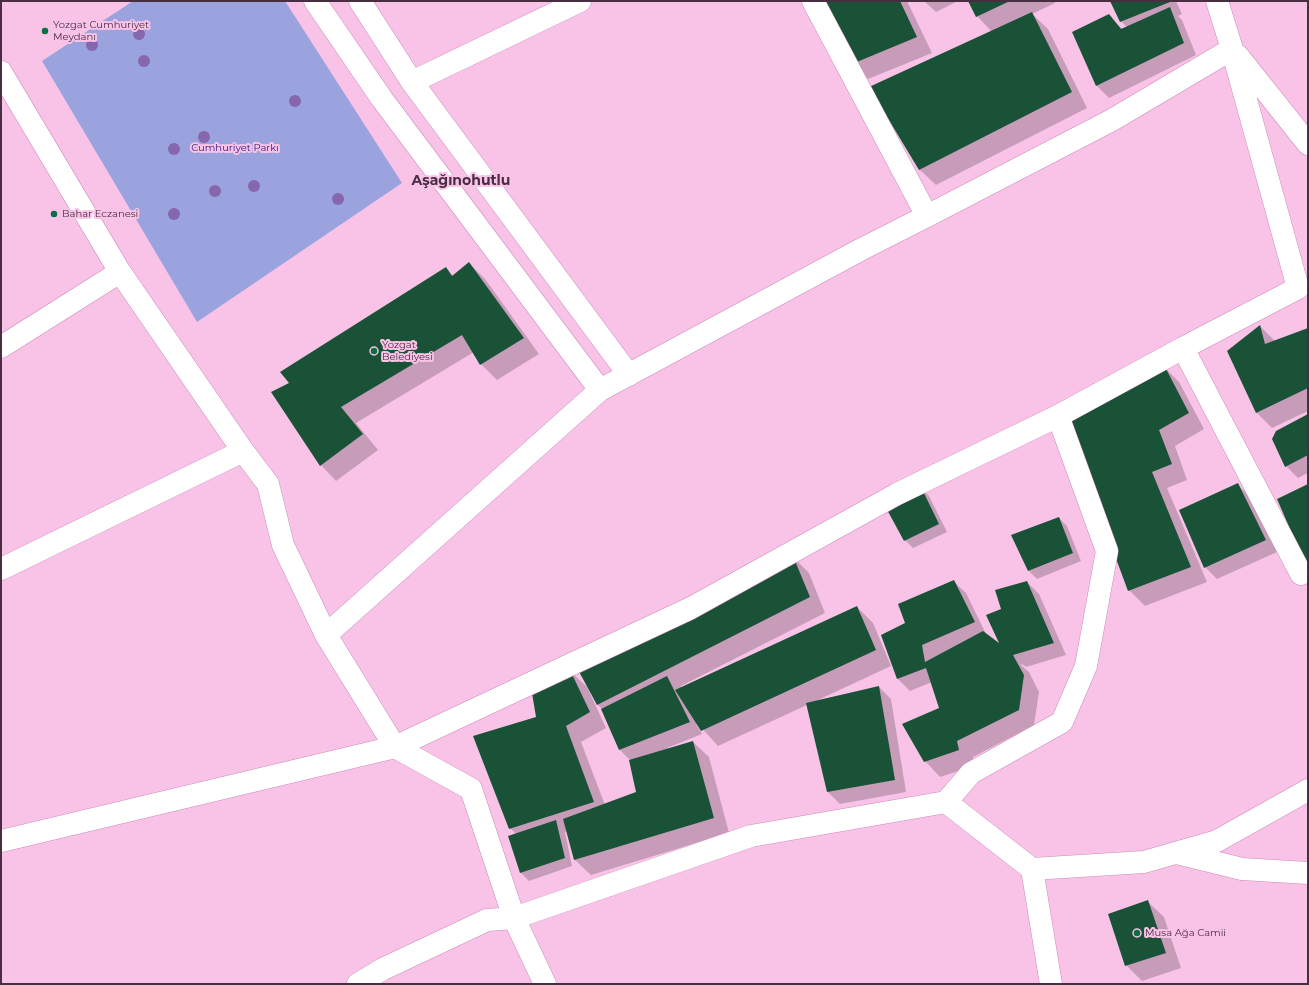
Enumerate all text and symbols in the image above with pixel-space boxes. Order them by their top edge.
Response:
place label: Yozgat Cumhuriyet Meydanı [53,19,149,42]
marker: Yozgat Cumhuriyet Meydanı [40,26,50,36]
park label: Cumhuriyet Parkı [191,142,279,154]
district label: Aşağınohutlu [412,173,510,189]
place label: Bahar Eczanesi [62,208,138,220]
marker: Bahar Eczanesi [49,209,59,219]
place label: Yozgat Belediyesi [382,339,433,362]
marker: Yozgat Belediyesi [369,346,379,356]
place label: Musa Ağa Camii [1145,927,1226,939]
marker: Musa Ağa Camii [1132,928,1142,938]

